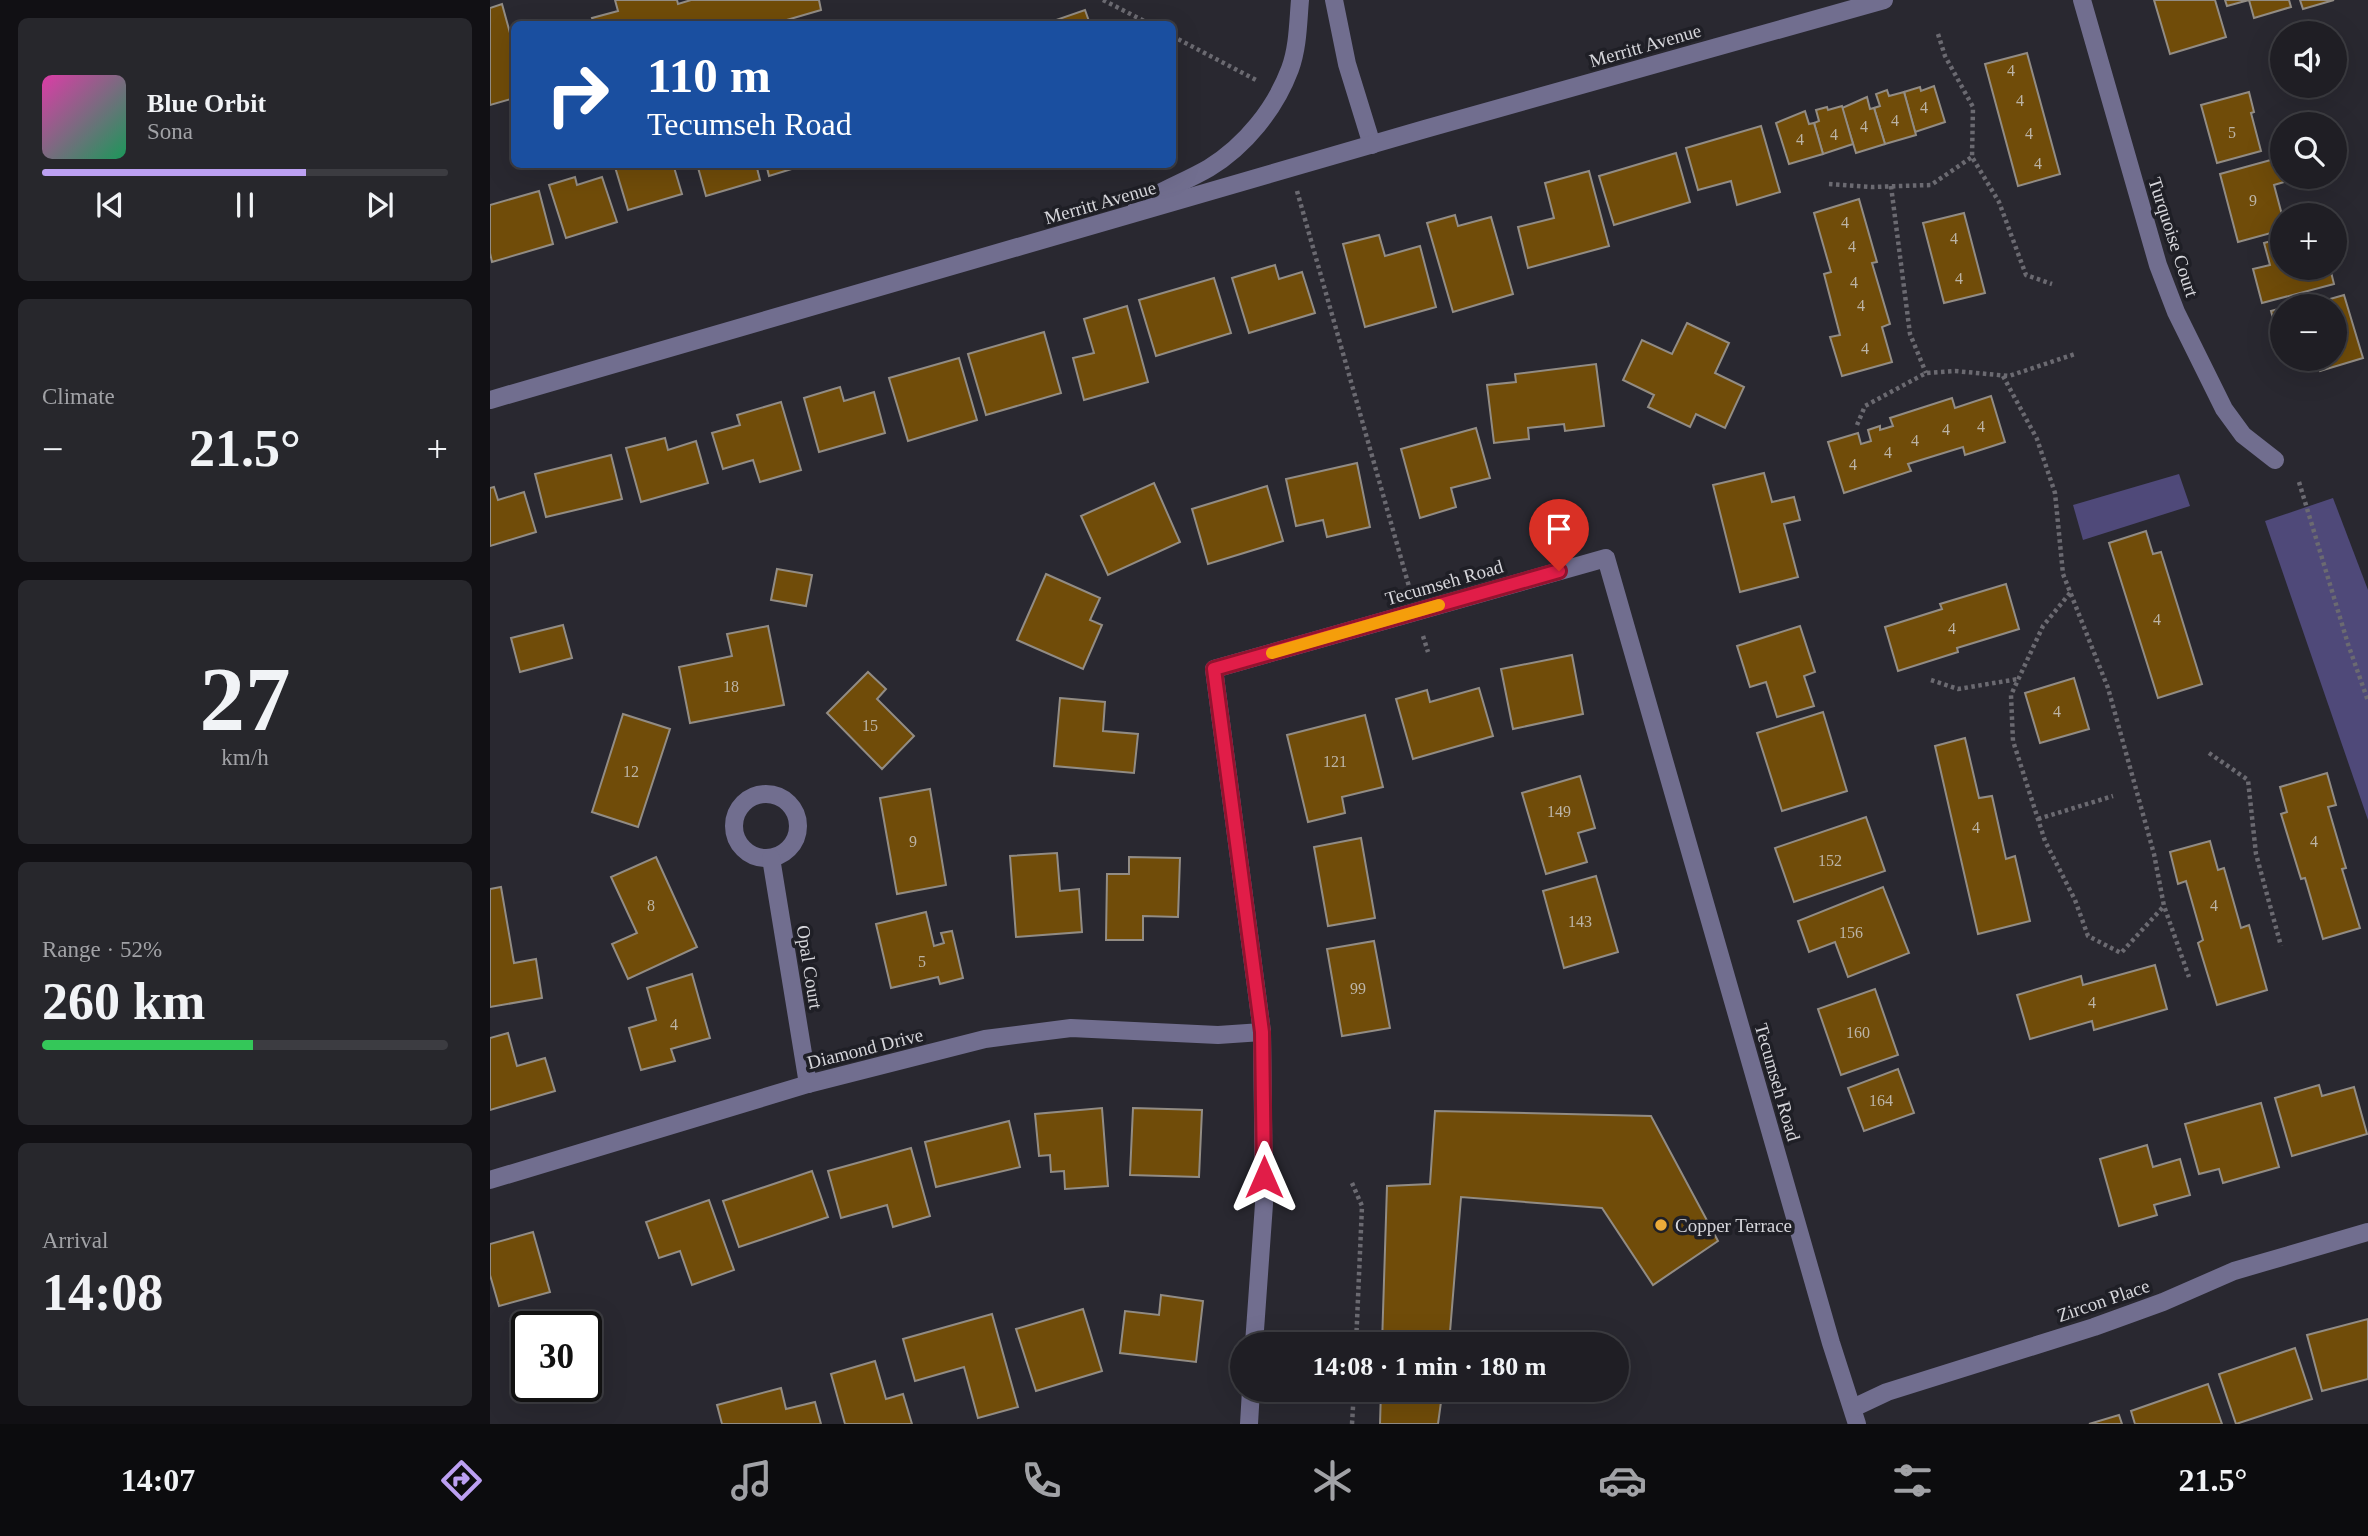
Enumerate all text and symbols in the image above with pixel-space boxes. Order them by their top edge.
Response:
street label: Merritt Avenue [1587,20,1703,71]
map controls [2270,21,2347,371]
button: sound [2270,21,2347,98]
text: 110 m [647,48,771,103]
icon: right [532,49,623,140]
house number: 4 [2007,62,2015,79]
text: Blue Orbit [147,89,266,118]
house number: 4 [2016,92,2024,109]
house number: 4 [1920,99,1928,116]
text: Tecumseh Road [647,106,852,142]
house number: 4 [1891,112,1899,129]
button: search [2270,112,2347,189]
house number: 4 [1860,118,1868,135]
text: Sona [147,119,193,144]
house number: 5 [2228,124,2236,141]
house number: 4 [2025,125,2033,142]
house number: 4 [1830,126,1838,143]
house number: 4 [1796,131,1804,148]
house number: 4 [2034,155,2042,172]
street label: Turquoise Court [2144,175,2203,300]
street label: Merritt Avenue [1042,177,1158,228]
icon: previous [91,186,129,224]
icon: pause [226,186,264,224]
icon: next [361,186,399,224]
house number: 9 [2249,192,2257,209]
button: + [2270,203,2347,280]
house number: 4 [1841,214,1849,231]
house number: 4 [1950,230,1958,247]
house number: 4 [1848,238,1856,255]
house number: 4 [1955,270,1963,287]
house number: 4 [1850,274,1858,291]
button: − [2270,294,2347,371]
house number: 4 [1857,297,1865,314]
house number: 4 [1861,340,1869,357]
text: Climate [42,384,115,409]
house number: 4 [1977,418,1985,435]
text: 21.5° [189,420,301,477]
house number: 4 [1942,421,1950,438]
text: − [42,428,63,470]
text: + [427,428,448,470]
house number: 4 [1911,432,1919,449]
house number: 4 [1884,444,1892,461]
house number: 4 [1849,456,1857,473]
pin [1529,499,1589,571]
icon: arrive [1540,510,1578,548]
street label: Tecumseh Road [1383,555,1506,609]
house number: 4 [2153,611,2161,628]
house number: 4 [1948,620,1956,637]
text: 27 [200,649,291,750]
house number: 18 [723,678,739,695]
house number: 4 [2053,703,2061,720]
house number: 15 [862,717,878,734]
text: km/h [221,745,269,770]
house number: 121 [1323,753,1347,770]
house number: 12 [623,763,639,780]
house number: 149 [1547,803,1571,820]
house number: 4 [1972,819,1980,836]
house number: 9 [909,833,917,850]
house number: 4 [2310,833,2318,850]
house number: 152 [1818,852,1842,869]
house number: 8 [647,897,655,914]
house number: 4 [2210,897,2218,914]
house number: 143 [1568,913,1592,930]
street label: Opal Court [792,923,827,1011]
house number: 156 [1839,924,1863,941]
text: Range · 52% [42,937,162,962]
house number: 5 [918,953,926,970]
text: 260 km [42,973,205,1030]
house number: 99 [1350,980,1366,997]
house number: 4 [2088,994,2096,1011]
house number: 4 [670,1016,678,1033]
street label: Tecumseh Road [1751,1021,1805,1144]
street label: Diamond Drive [805,1024,925,1073]
house number: 160 [1846,1024,1870,1041]
house number: 164 [1869,1092,1893,1109]
position arrow [1227,1140,1301,1214]
place label: Copper Terrace [1675,1215,1792,1236]
marker: Copper Terrace [1653,1217,1669,1233]
text: Arrival [42,1228,108,1253]
text: 14:08 [42,1264,163,1321]
street label: Zircon Place [2054,1275,2152,1326]
speed limit sign: 30 [511,1311,602,1402]
text: 14:08 · 1 min · 180 m [1313,1352,1547,1381]
icon: directions [437,1456,486,1505]
icon: music [727,1456,776,1505]
icon: phone [1017,1456,1066,1505]
icon: climate [1308,1456,1357,1505]
icon: car [1598,1456,1647,1505]
icon: filters [1888,1456,1937,1505]
text: 14:07 [121,1462,195,1498]
text: 21.5° [2179,1462,2247,1498]

